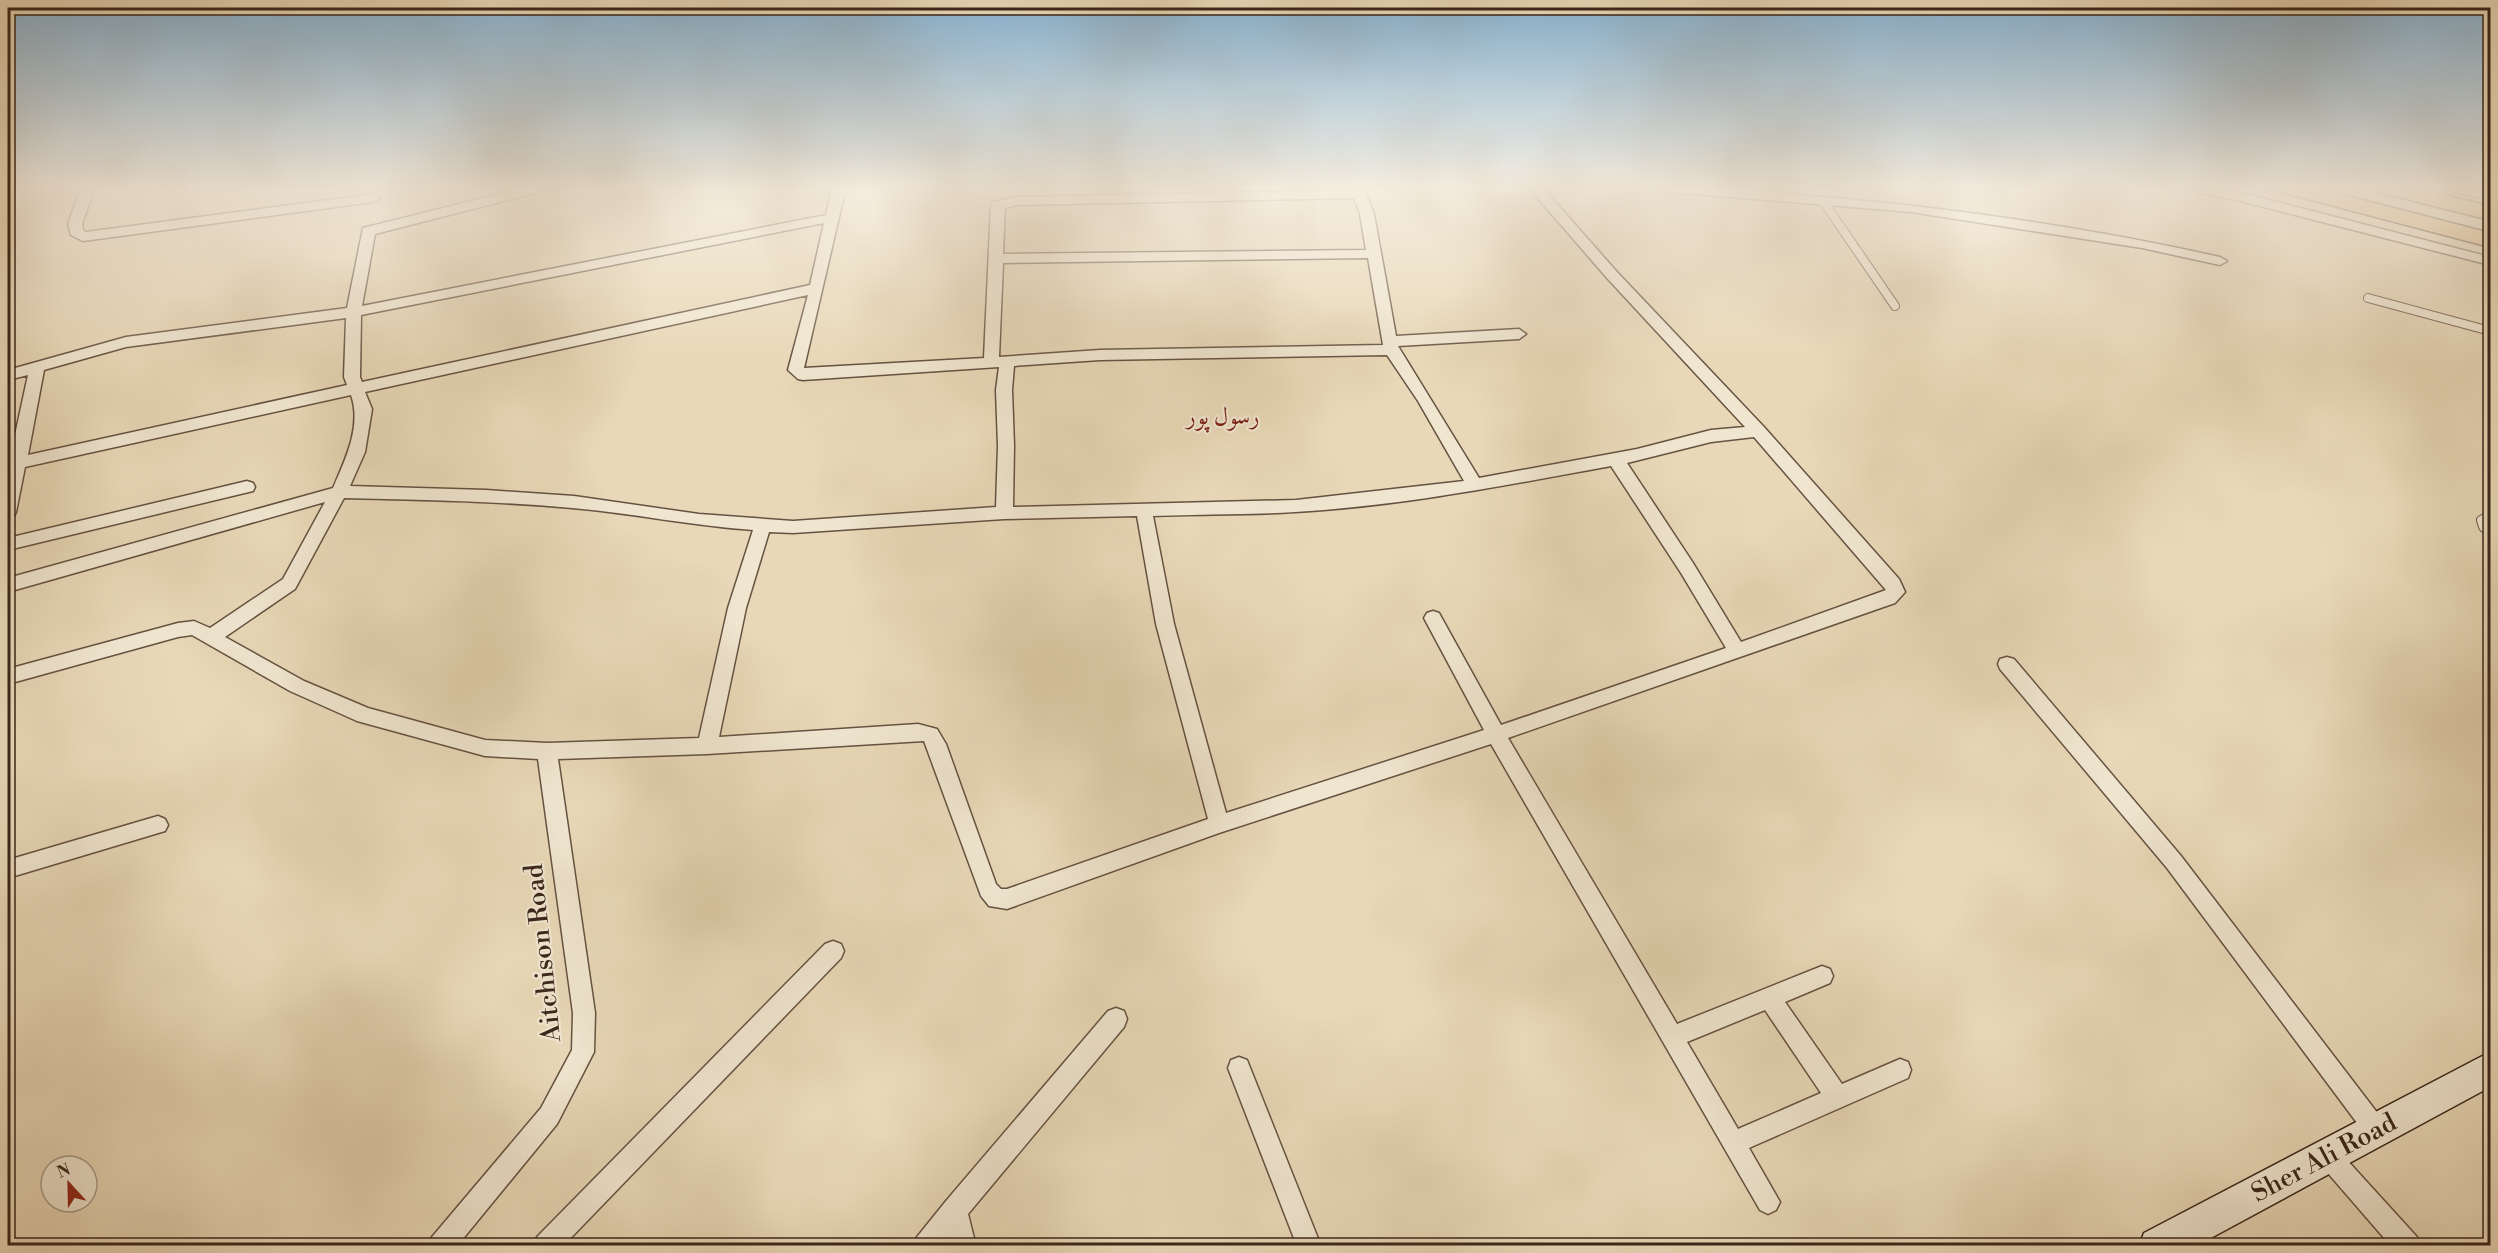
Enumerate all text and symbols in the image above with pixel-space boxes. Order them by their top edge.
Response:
district label: رسول پور [1184,402,1260,433]
street label: Aitchison Road [518,862,568,1045]
street label: Sher Ali Road [2246,1106,2402,1210]
north arrow [39,1154,99,1214]
text: N [54,1159,74,1183]

